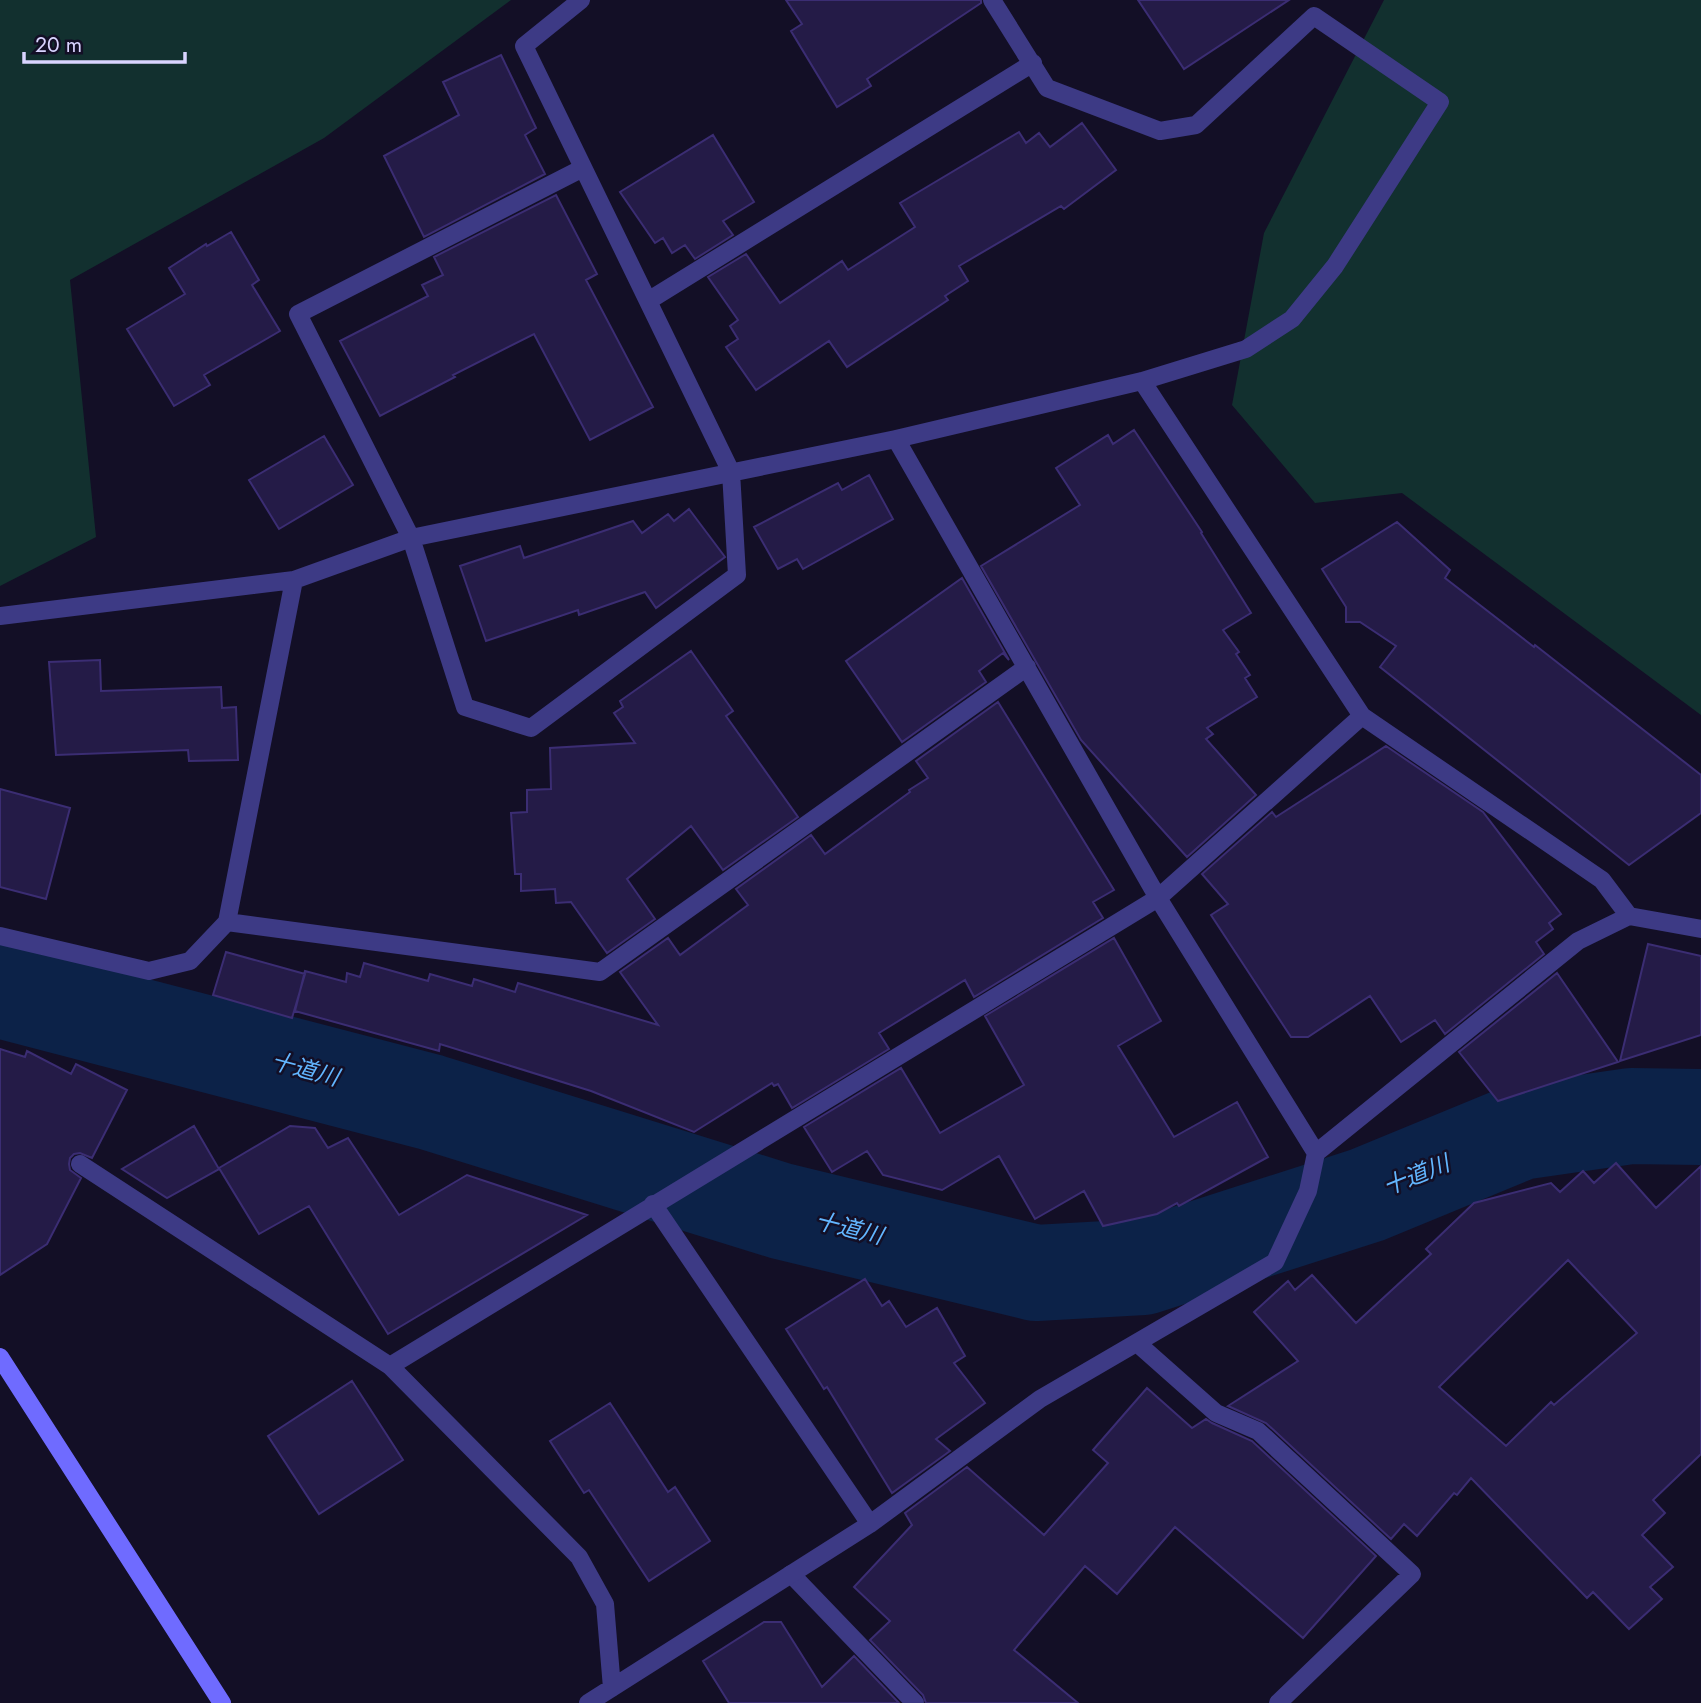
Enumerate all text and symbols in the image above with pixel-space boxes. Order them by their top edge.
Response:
scale bar [24,21,186,65]
text: 20 m [35,30,82,60]
water label: 十道川 [267,1044,346,1095]
water label: 十道川 [1378,1145,1457,1204]
water label: 十道川 [811,1203,889,1254]

